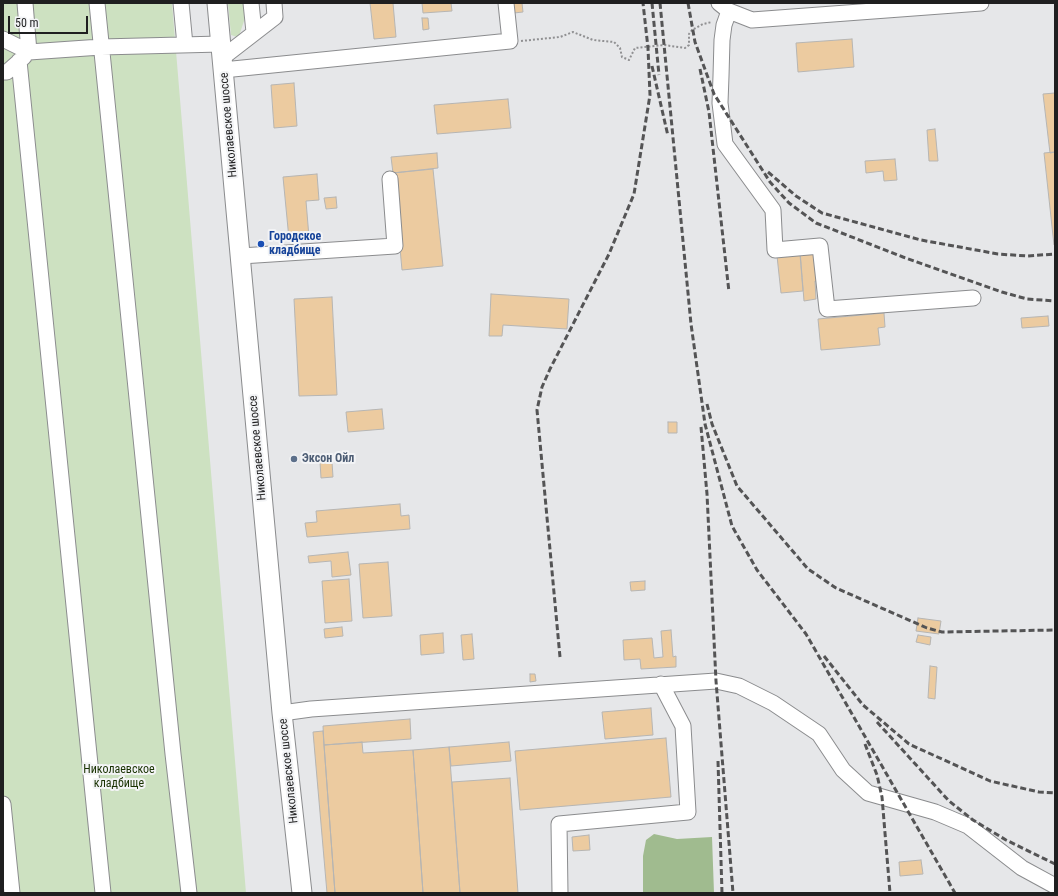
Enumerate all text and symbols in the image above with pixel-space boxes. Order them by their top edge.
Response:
scale bar [10,8,90,34]
text: 50 m [15,16,39,30]
street label: Николаевское шоссе [217,72,241,178]
place label: Городское кладбище [269,230,321,258]
marker: Городское кладбище [256,239,266,249]
street label: Николаевское шоссе [246,395,270,501]
place label: Эксон Ойл [302,452,354,466]
marker: Эксон Ойл [289,454,299,464]
street label: Николаевское шоссе [276,718,302,824]
park label: Николаевское кладбище [83,763,155,791]

